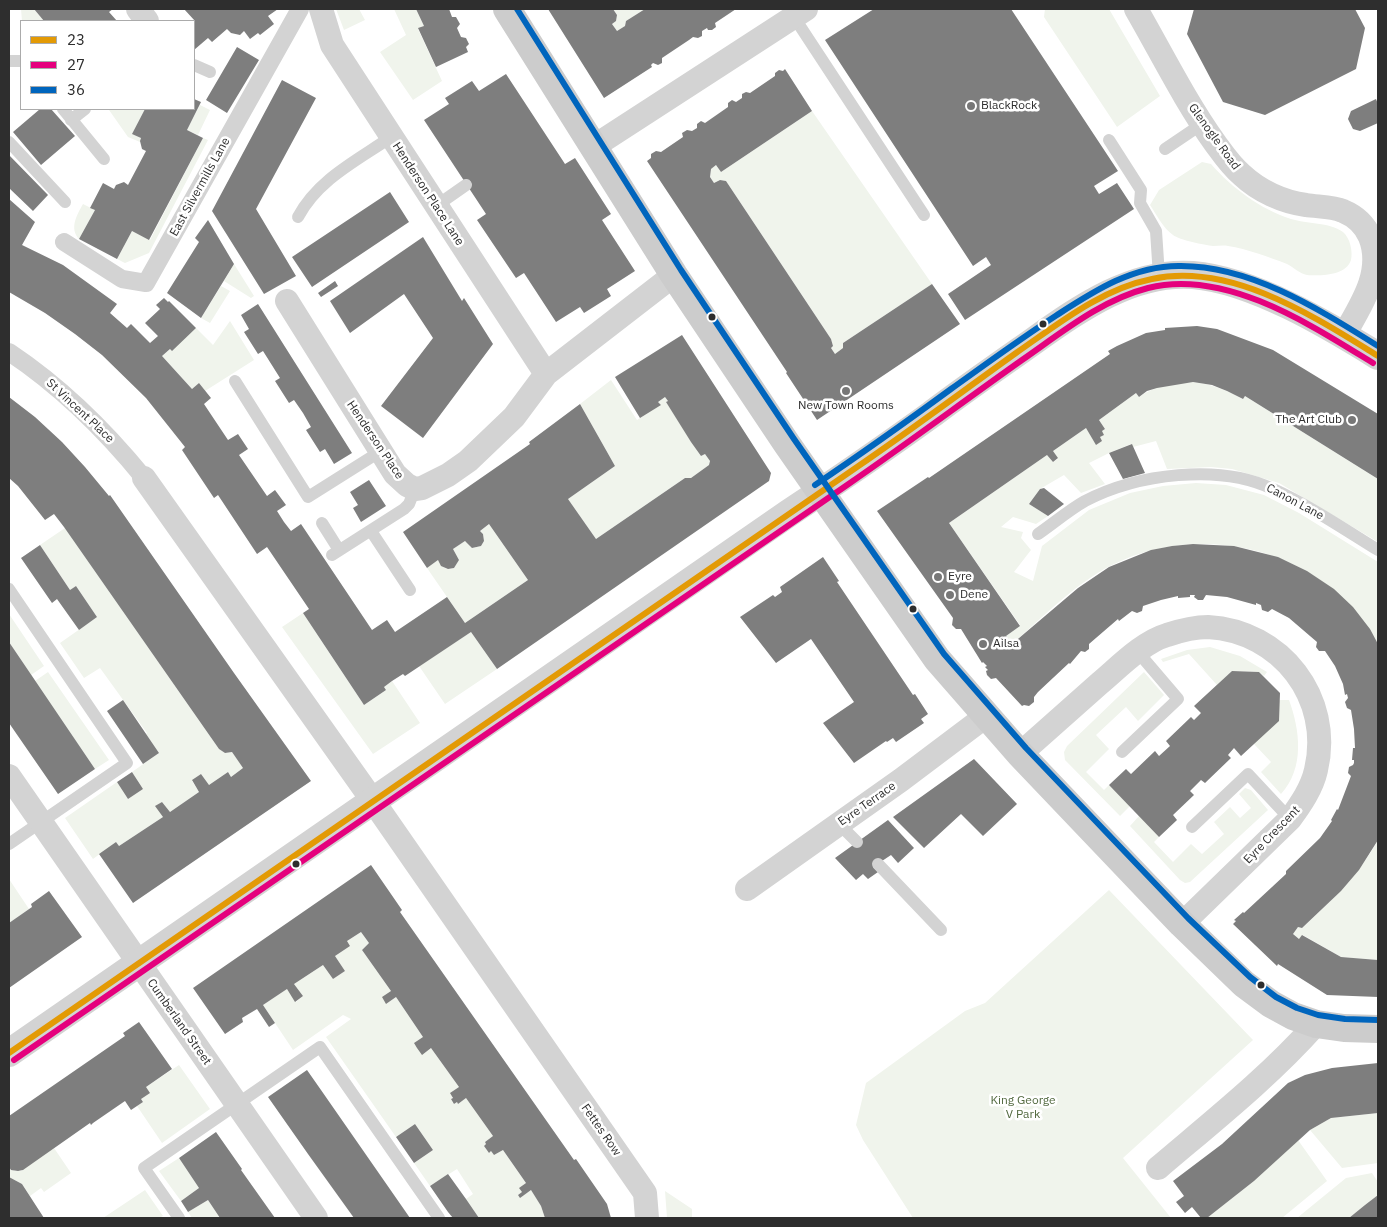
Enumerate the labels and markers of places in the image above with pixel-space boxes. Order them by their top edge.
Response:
place label: BlackRock [981,99,1037,113]
marker: BlackRock [965,100,977,112]
unlabelled marker [707,312,717,322]
unlabelled marker [1038,319,1048,329]
marker: New Town Rooms [840,385,852,397]
place label: New Town Rooms [798,399,894,413]
place label: The Art Club [1275,413,1342,427]
marker: The Art Club [1346,414,1358,426]
place label: Eyre [948,570,972,584]
marker: Eyre [932,571,944,583]
place label: Dene [960,588,988,602]
marker: Dene [944,589,956,601]
unlabelled marker [908,604,918,614]
place label: Ailsa [993,637,1019,651]
marker: Ailsa [977,638,989,650]
unlabelled marker [291,859,301,869]
unlabelled marker [1256,980,1266,990]

